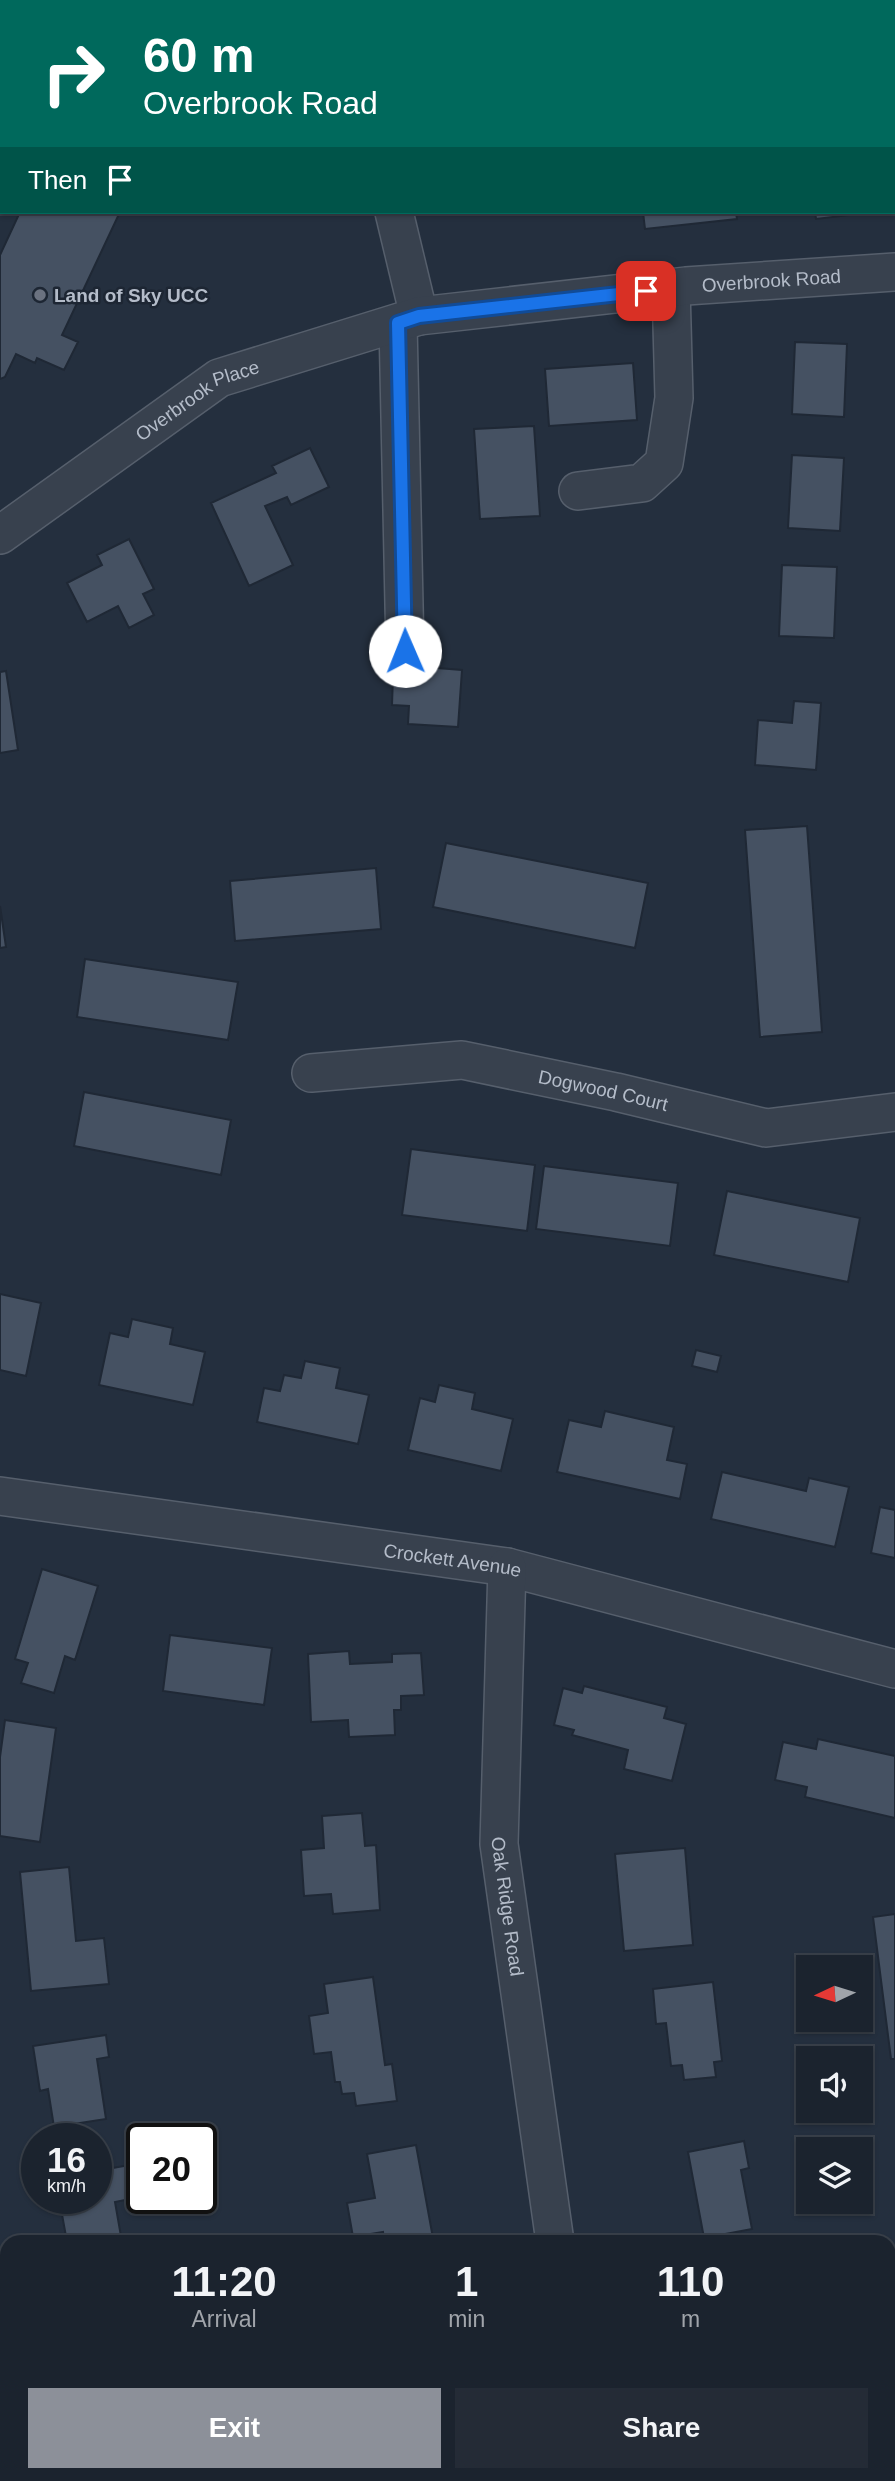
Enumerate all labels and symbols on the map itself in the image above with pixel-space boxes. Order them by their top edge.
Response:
pin [616,261,676,321]
street label: Overbrook Road [701,266,842,296]
place label: Land of Sky UCC [54,285,208,306]
marker: Land of Sky UCC [32,287,48,303]
street label: Overbrook Place [132,356,262,445]
position arrow [368,614,442,688]
street label: Dogwood Court [536,1066,671,1115]
street label: Crockett Avenue [382,1540,524,1581]
street label: Oak Ridge Road [488,1836,527,1977]
north arrow [796,1955,873,2032]
speed limit sign: 20 [126,2123,217,2214]

